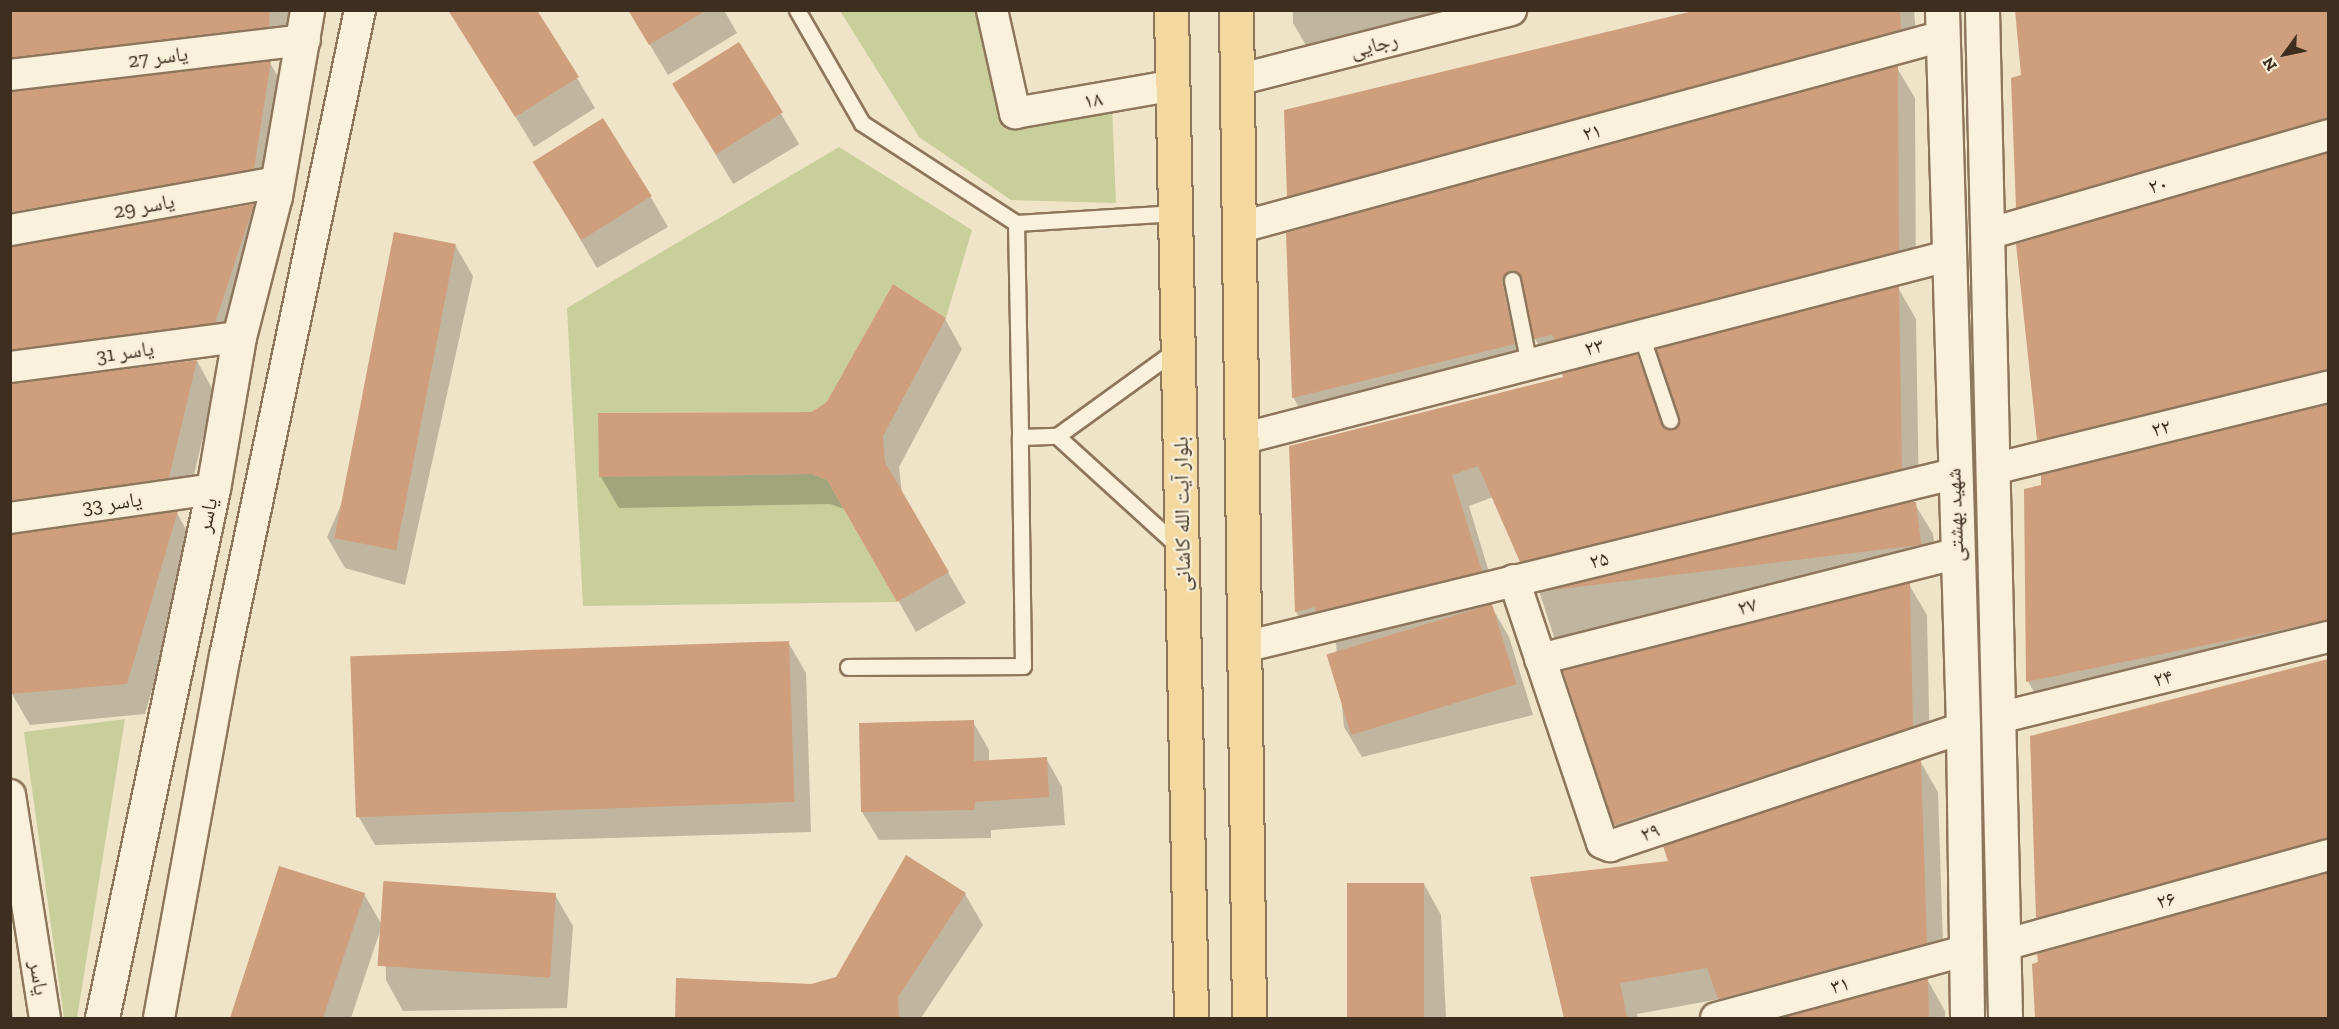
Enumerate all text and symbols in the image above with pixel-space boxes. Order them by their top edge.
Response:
north arrow [2255,24,2315,84]
street label: رجایی [1347,27,1401,63]
street label: یاسر 27 [127,41,189,73]
text: N [2258,54,2281,74]
street label: ۱۸ [1082,86,1104,114]
street label: ۲۱ [1580,117,1604,147]
street label: ۲۰ [2145,170,2171,200]
street label: یاسر 29 [112,188,176,224]
street label: ۲۳ [1582,332,1606,362]
street label: یاسر 31 [95,335,155,369]
street label: ۲۲ [2149,413,2173,443]
street label: بلوار آیت الله کاشانی [1168,436,1196,592]
street label: شهید بهشتی [1941,468,1969,562]
street label: یاسر 33 [80,486,144,520]
street label: یاسر [191,495,223,535]
street label: ۲۵ [1587,545,1611,575]
street label: ۲۷ [1735,591,1759,621]
street label: ۲۴ [2151,663,2175,693]
street label: ۲۹ [1637,817,1663,847]
street label: ۲۶ [2154,885,2178,915]
street label: یاسر [24,959,54,997]
street label: ۳۱ [1828,970,1852,1000]

